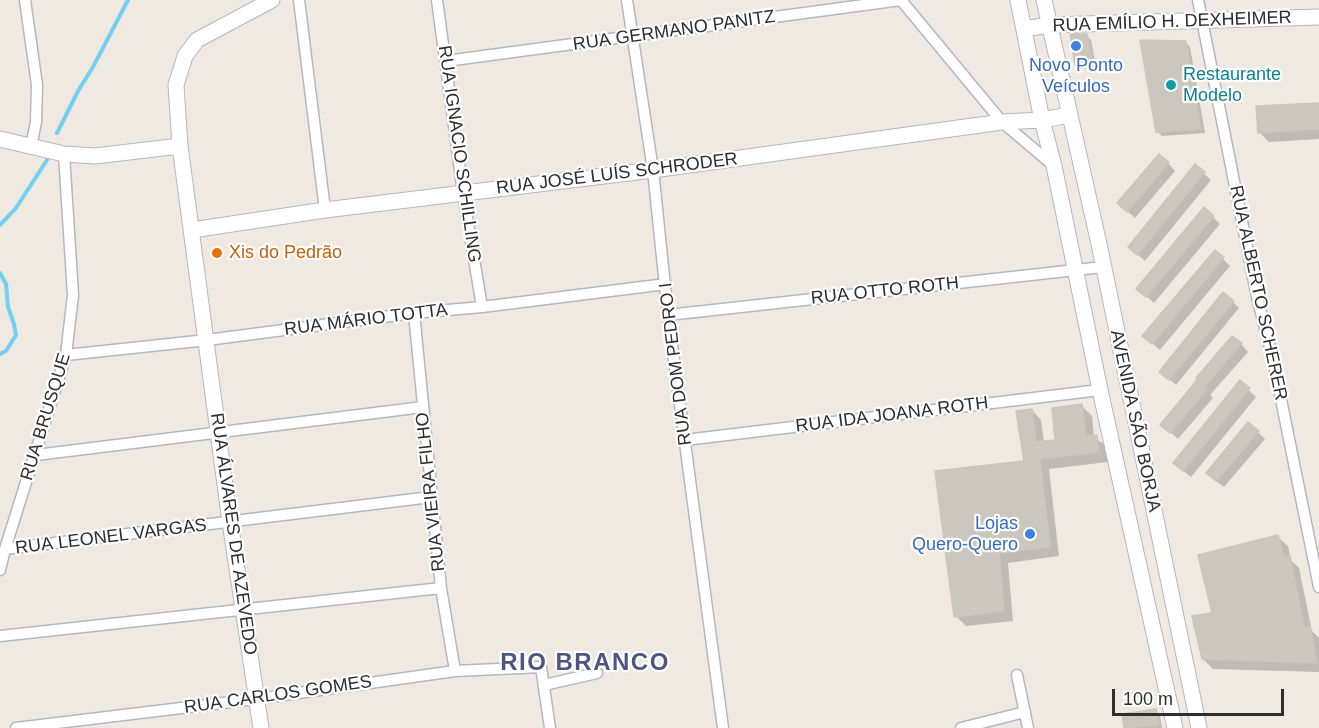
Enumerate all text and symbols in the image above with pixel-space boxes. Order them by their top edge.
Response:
street label: RUA GERMANO PANITZ [572,6,776,56]
street label: RUA EMÍLIO H. DEXHEIMER [1052,7,1292,37]
marker: Novo Ponto Veículos [1069,39,1083,53]
street label: RUA IGNACIO SCHILLING [433,44,485,264]
place label: Novo Ponto Veículos [1029,55,1123,98]
place label: Restaurante Modelo [1183,64,1281,106]
marker: Restaurante Modelo [1164,78,1178,92]
street label: RUA JOSÉ LUÍS SCHRODER [495,148,739,200]
street label: RUA ALBERTO SCHERER [1225,183,1291,403]
place label: Xis do Pedrão [229,242,342,264]
marker: Xis do Pedrão [210,246,224,260]
street label: RUA OTTO ROTH [810,272,960,310]
street label: RUA DOM PEDRO I [655,281,697,447]
street label: RUA MÁRIO TOTTA [283,299,449,341]
street label: AVENIDA SÃO BORJA [1105,328,1165,514]
street label: RUA BRUSQUE [16,351,76,483]
street label: RUA IDA JOANA ROTH [794,392,990,438]
street label: RUA ÁLVARES DE AZEVEDO [205,411,261,657]
street label: RUA VIEIRA FILHO [412,411,450,573]
place label: Lojas Quero-Quero [912,513,1018,556]
street label: RUA LEONEL VARGAS [14,515,208,559]
marker: Lojas Quero-Quero [1023,527,1037,541]
district label: RIO BRANCO [500,649,670,677]
street label: RUA CARLOS GOMES [183,671,373,719]
scale bar [1115,677,1288,715]
text: 100 m [1123,689,1173,709]

